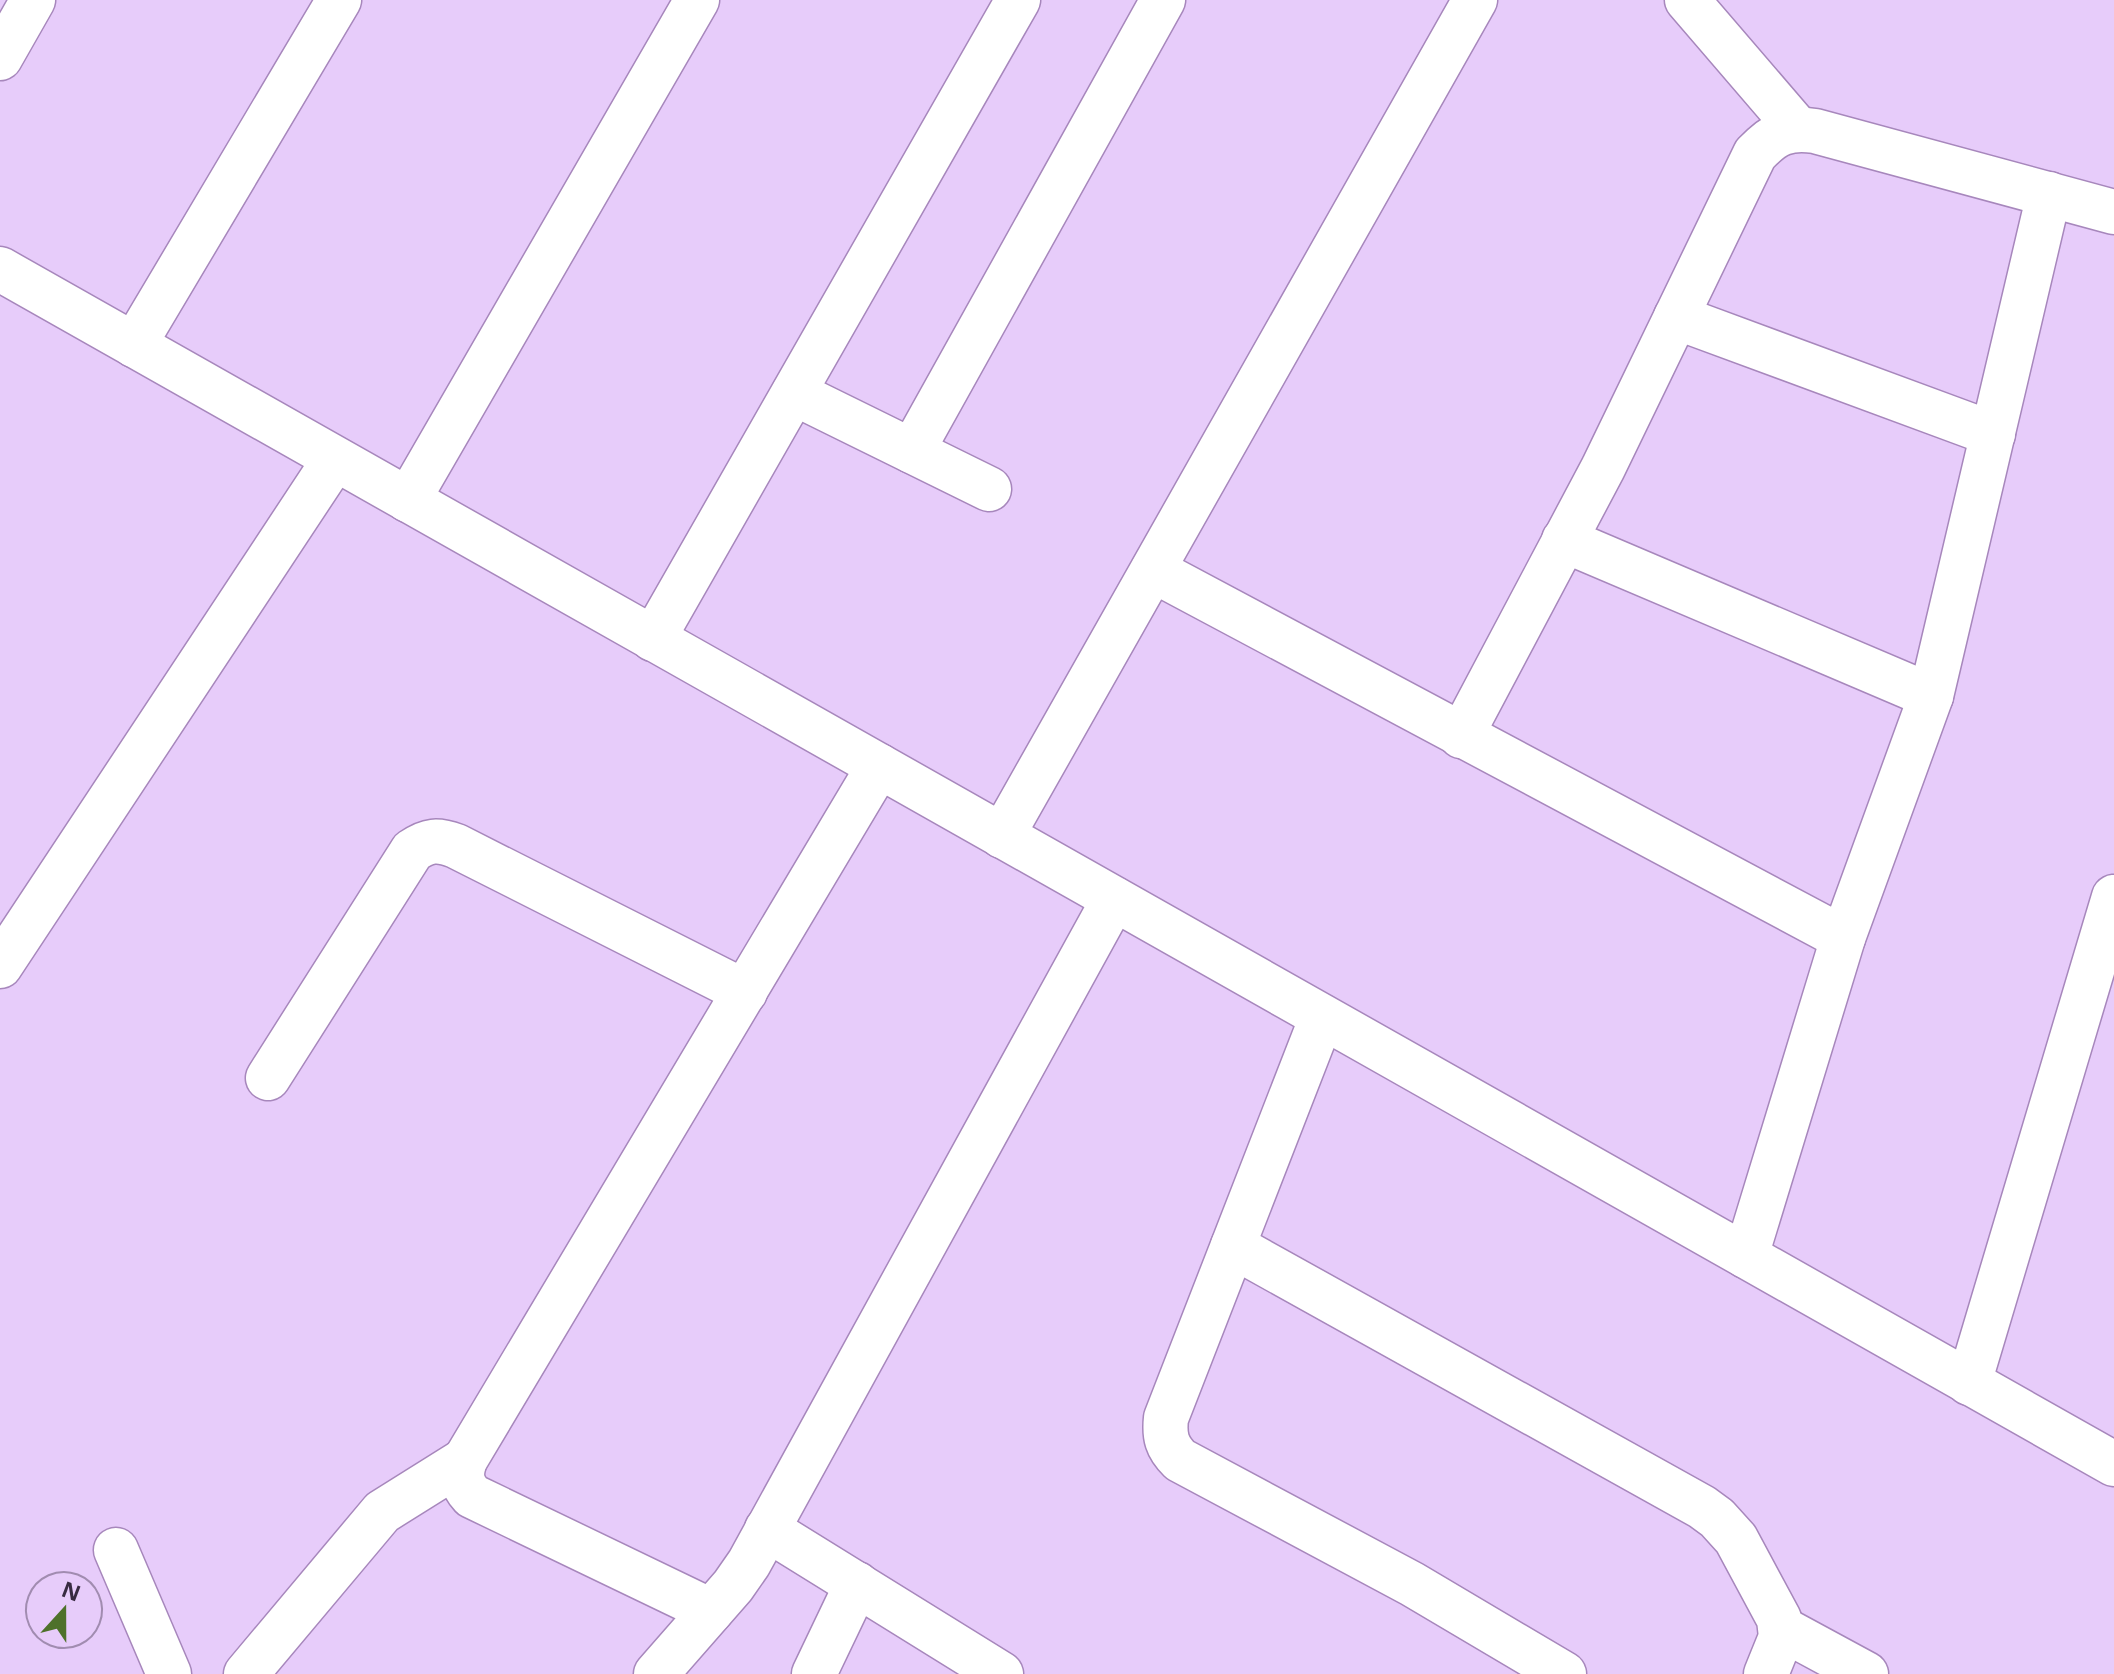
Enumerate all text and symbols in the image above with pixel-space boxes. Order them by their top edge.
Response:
north arrow [24,1570,104,1650]
text: N [58,1573,85,1608]

